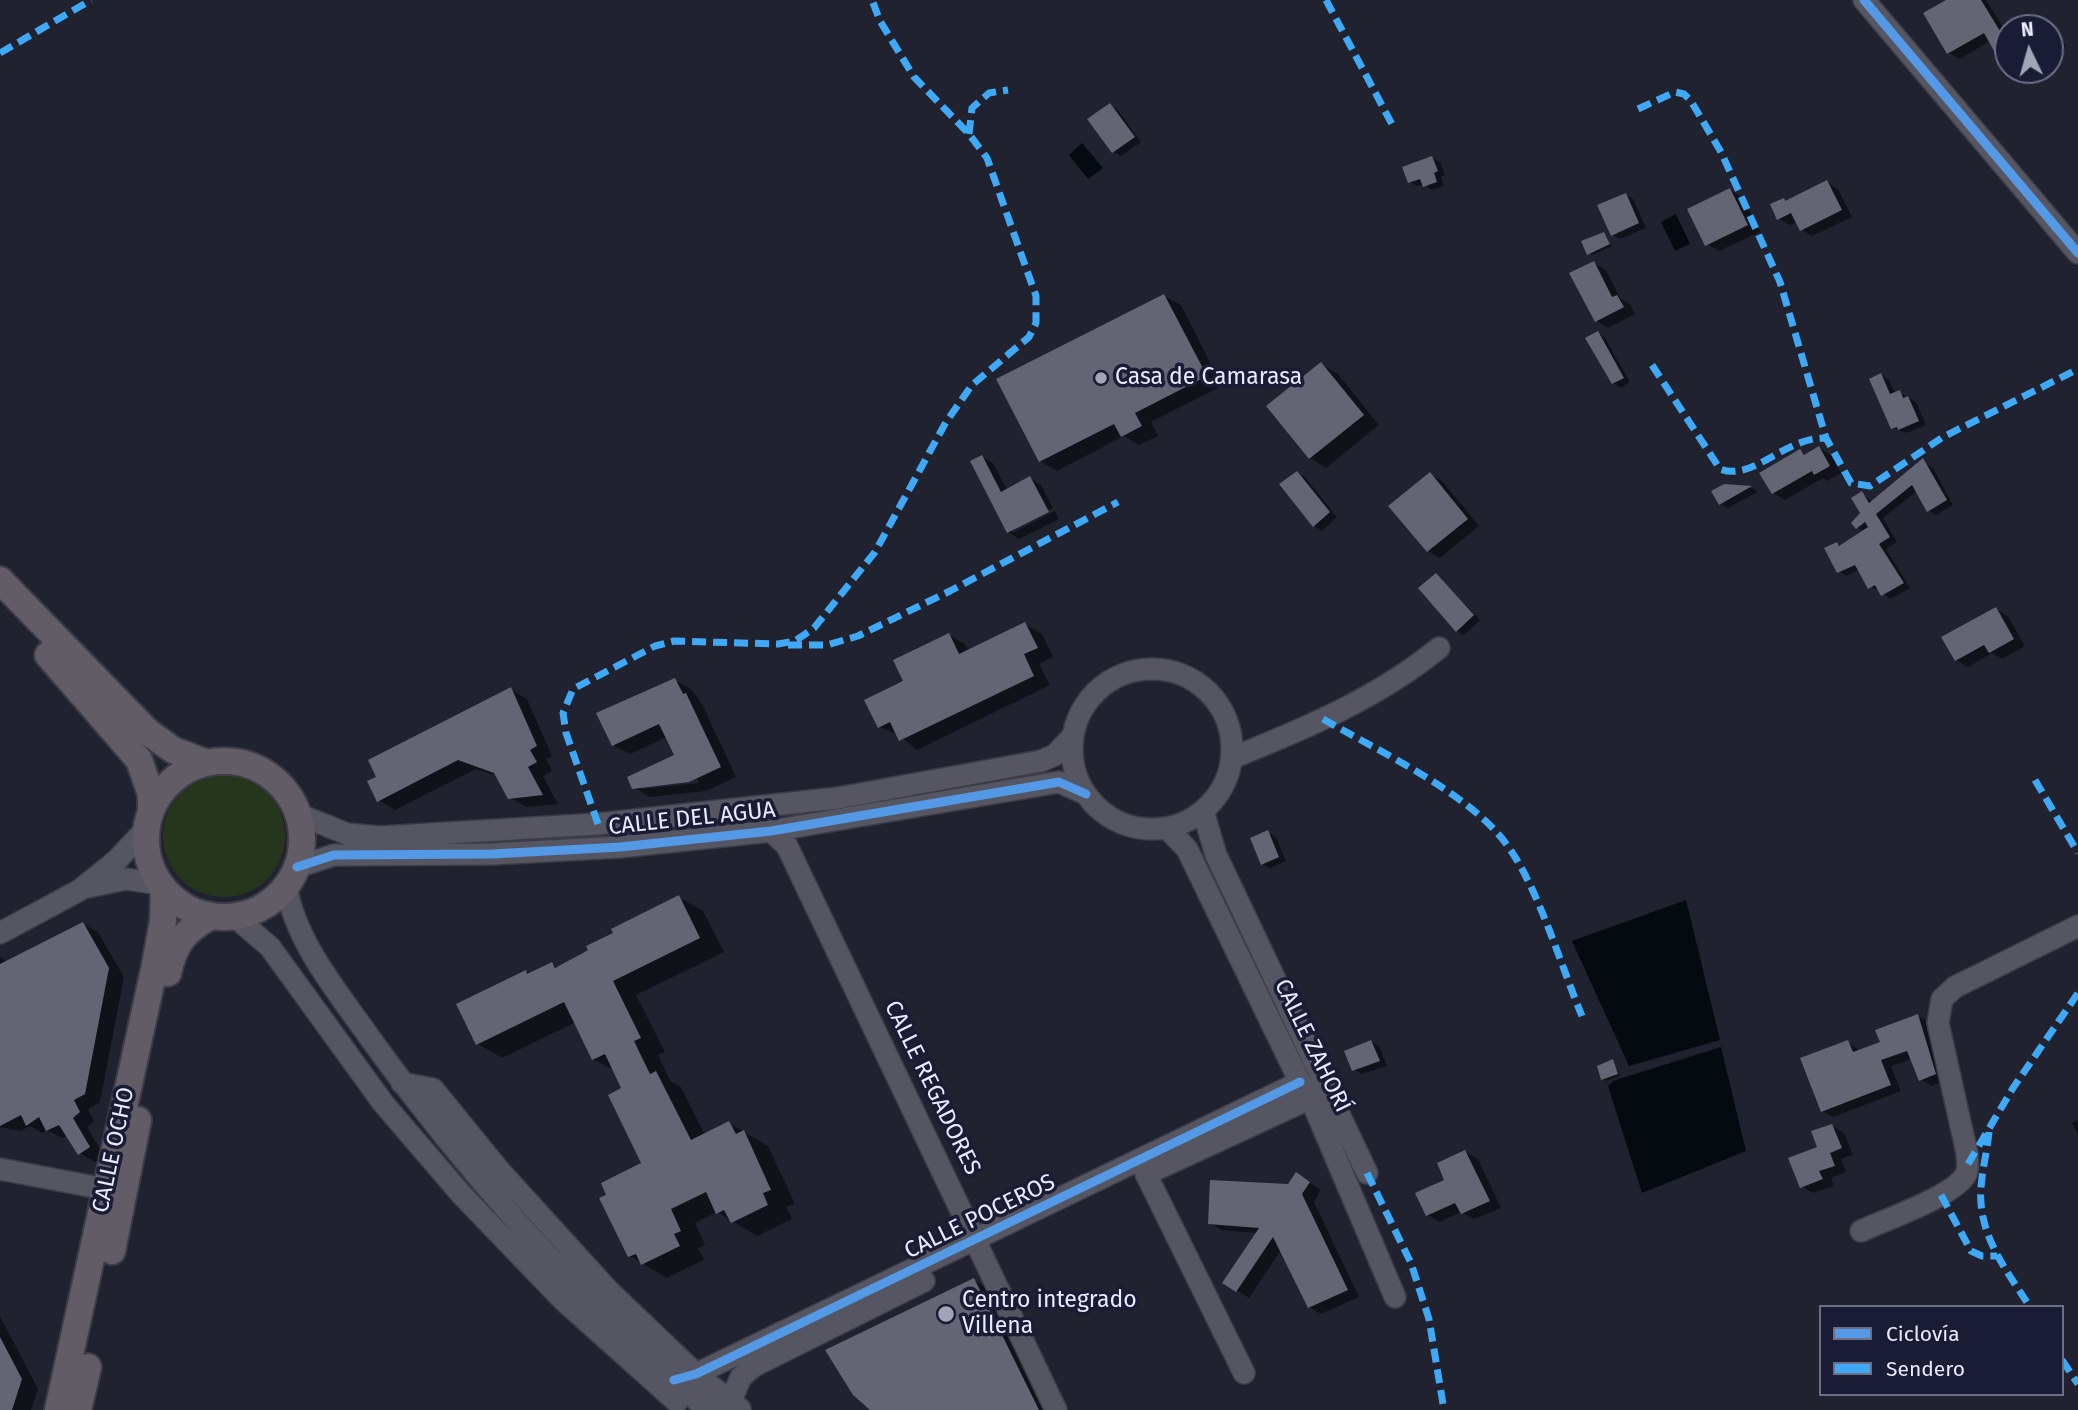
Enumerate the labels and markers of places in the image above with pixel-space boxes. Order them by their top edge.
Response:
place label: Casa de Camarasa [1115,364,1302,392]
marker: Casa de Camarasa [1093,370,1109,386]
place label: Centro integrado Villena [962,1287,1137,1341]
marker: Centro integrado Villena [936,1304,956,1324]

